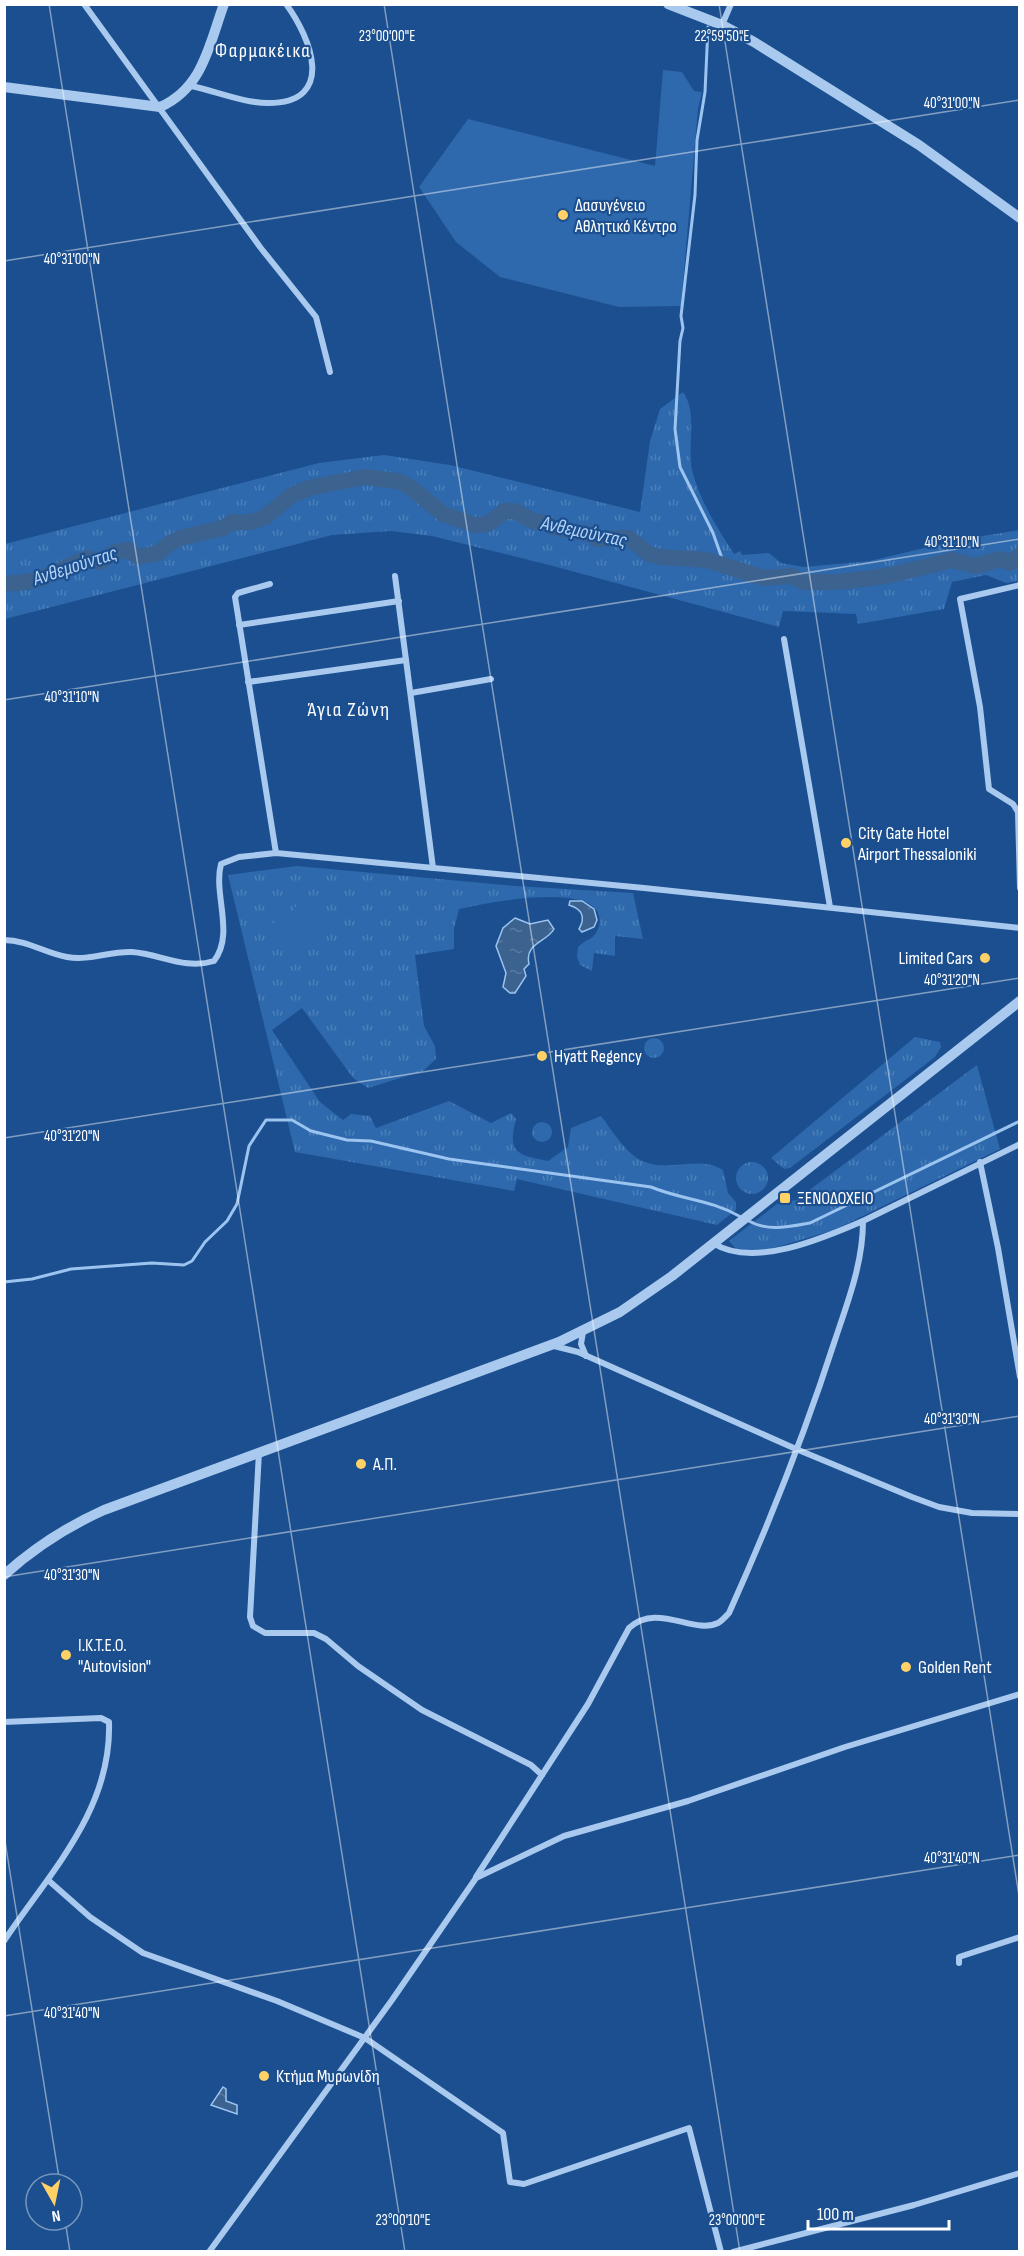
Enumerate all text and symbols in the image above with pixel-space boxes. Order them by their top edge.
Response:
text: 23°00'00"E [359,27,415,46]
text: 22°59'50"E [694,27,750,46]
district label: Φαρμακέικα [215,39,311,63]
text: 40°31'00"N [924,94,980,113]
place label: Δασυγένειο Αθλητικό Κέντρο [574,195,677,237]
marker: Δασυγένειο Αθλητικό Κέντρο [556,208,570,222]
text: 40°31'00"N [44,250,100,269]
water label: Ανθεμούντας [538,511,629,553]
text: 40°31'10"N [925,533,979,552]
water label: Ανθεμούντας [29,541,120,591]
text: 40°31'10"N [45,688,99,707]
district label: Άγια Ζώνη [308,698,390,722]
place label: City Gate Hotel Airport Thessaloniki [857,823,977,865]
marker: City Gate Hotel Airport Thessaloniki [839,836,853,850]
place label: Limited Cars [898,948,973,969]
marker: Limited Cars [978,951,992,965]
text: 40°31'20"N [924,971,980,990]
place label: Hyatt Regency [554,1046,642,1067]
marker: Hyatt Regency [535,1049,549,1063]
text: 40°31'20"N [44,1127,100,1146]
place label: ΞΕΝΟΔΟΧΕΙΟ [797,1188,874,1209]
marker: ΞΕΝΟΔΟΧΕΙΟ [778,1191,792,1205]
text: 40°31'30"N [924,1410,980,1429]
place label: Α.Π. [372,1454,397,1475]
marker: Α.Π. [354,1457,368,1471]
text: 40°31'30"N [44,1566,100,1585]
place label: I.Κ.Τ.Ε.Ο. "Autovision" [78,1635,151,1677]
marker: I.Κ.Τ.Ε.Ο. "Autovision" [59,1648,73,1662]
place label: Golden Rent [918,1657,992,1678]
marker: Golden Rent [899,1660,913,1674]
text: 40°31'40"N [924,1849,980,1868]
text: 40°31'40"N [44,2004,100,2023]
place label: Κτήμα Μυρωνίδη [276,2066,380,2087]
marker: Κτήμα Μυρωνίδη [257,2069,271,2083]
north arrow [24,2172,84,2232]
scale bar [808,2193,949,2231]
text: 100 m [817,2204,854,2225]
text: N [50,2205,62,2225]
text: 23°00'10"E [375,2211,431,2230]
text: 23°00'00"E [709,2211,765,2230]

